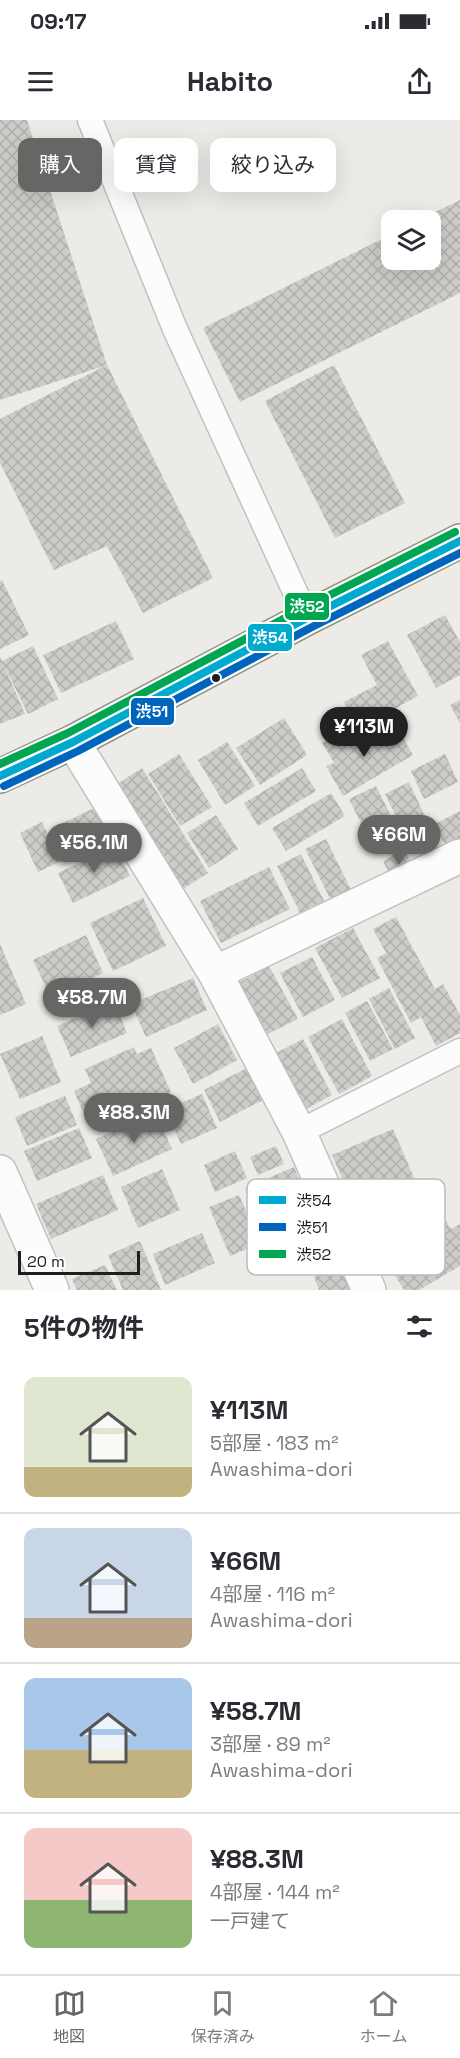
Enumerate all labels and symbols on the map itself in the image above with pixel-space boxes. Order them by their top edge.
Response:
line badge: 渋52 [284,592,330,621]
text: 渋52 [290,596,324,617]
line badge: 渋54 [247,623,293,652]
text: 渋54 [252,627,288,648]
unlabelled marker [210,672,222,684]
line badge: 渋51 [130,697,175,726]
text: 渋51 [136,701,168,722]
pin: ¥113M [322,707,406,758]
pin: ¥66M [363,815,435,866]
pin: ¥56.1M [45,823,143,874]
pin: ¥58.7M [43,978,141,1029]
pin: ¥88.3M [85,1093,183,1144]
legend [247,1179,445,1275]
text: 渋54 [296,1190,332,1211]
text: 渋51 [296,1217,328,1238]
text: 渋52 [296,1244,331,1265]
scale bar [18,1248,140,1276]

